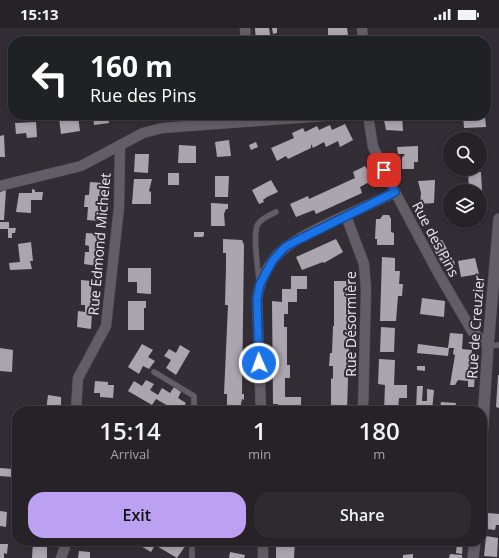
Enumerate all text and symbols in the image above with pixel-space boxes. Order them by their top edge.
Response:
text: 15:13 [20,4,59,24]
text: 160 m [90,47,173,85]
icon: left [24,52,76,104]
text: Rue des Pins [90,83,196,107]
map controls [443,132,487,228]
button: search [443,132,487,176]
pin [367,153,401,187]
icon: arrive [373,159,395,181]
street label: Rue Edmond Michelet [83,172,115,316]
button: layers [443,184,487,228]
street label: Rue des Pins [408,198,464,280]
street label: Rue Désormière [341,271,360,377]
street label: Rue de Creuzier [462,274,488,379]
position arrow [238,342,280,384]
text: 15:14 [99,414,161,447]
text: 1 [253,414,267,447]
text: 180 [359,414,400,447]
text: Arrival [110,445,150,463]
text: min [248,445,271,463]
text: m [373,445,385,463]
button: Exit [28,492,246,538]
button: Share [254,492,471,538]

